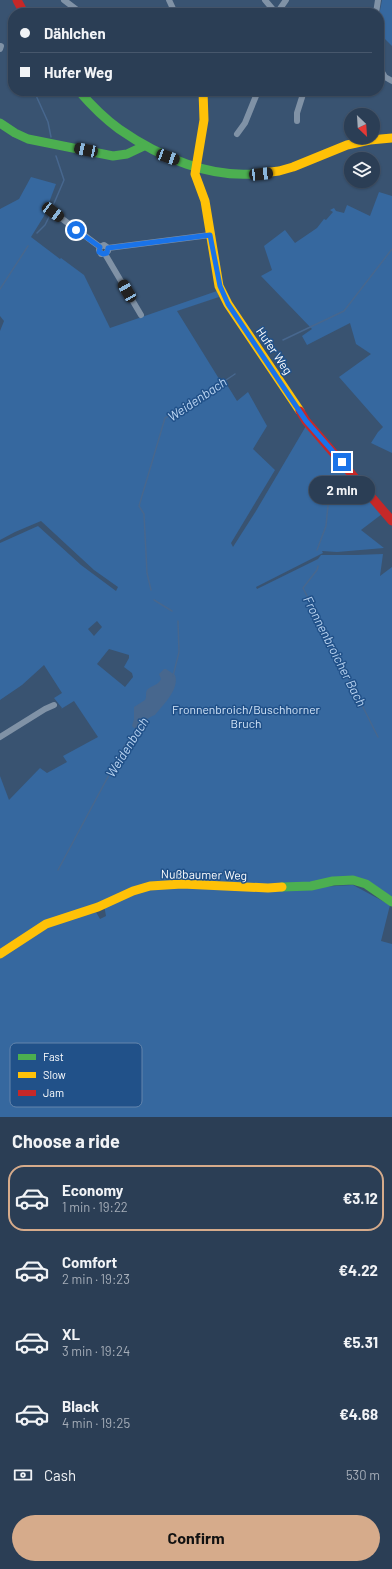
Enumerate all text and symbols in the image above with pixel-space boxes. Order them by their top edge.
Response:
text: Dählchen [44,24,106,42]
text: Hufer Weg [44,63,113,81]
north arrow [344,108,380,144]
map controls [344,108,380,188]
car [73,142,99,158]
car [155,147,181,167]
button: layers [344,152,380,188]
car [248,167,274,181]
car [40,200,66,224]
route start [67,221,85,239]
car [116,278,138,304]
street label: Hufer Weg [254,324,296,377]
water label: Weidenbach [164,373,230,425]
route end [333,453,351,471]
callout: 2 min [309,476,375,504]
text: 2 min [326,482,358,498]
water label: Fronnenbroicher Bach [300,593,370,709]
park label: Fronnenbroich/Buschhorner Bruch [172,702,321,730]
water label: Weidenbach [102,714,152,780]
street label: Nußbaumer Weg [161,866,247,882]
legend [10,1043,142,1107]
text: Fast [43,1050,64,1063]
text: Slow [43,1068,66,1081]
text: Jam [43,1086,64,1099]
text: Choose a ride [12,1130,120,1152]
icon: car [14,1180,50,1216]
text: Economy [62,1181,123,1199]
text: €3.12 [343,1189,378,1207]
text: 1 min · 19:22 [62,1199,128,1215]
icon: car [14,1252,50,1288]
text: Comfort [62,1253,117,1271]
text: €4.22 [339,1261,378,1279]
text: 2 min · 19:23 [62,1271,130,1287]
icon: car [14,1324,50,1360]
text: XL [62,1325,80,1343]
text: €5.31 [343,1333,378,1351]
text: 3 min · 19:24 [62,1343,130,1359]
icon: car [14,1396,50,1432]
text: Black [62,1397,99,1415]
text: €4.68 [339,1405,378,1423]
text: 4 min · 19:25 [62,1415,130,1431]
icon: cash [12,1464,34,1486]
text: Cash [44,1466,76,1484]
text: 530 m [346,1467,380,1483]
button: Confirm [12,1515,380,1561]

